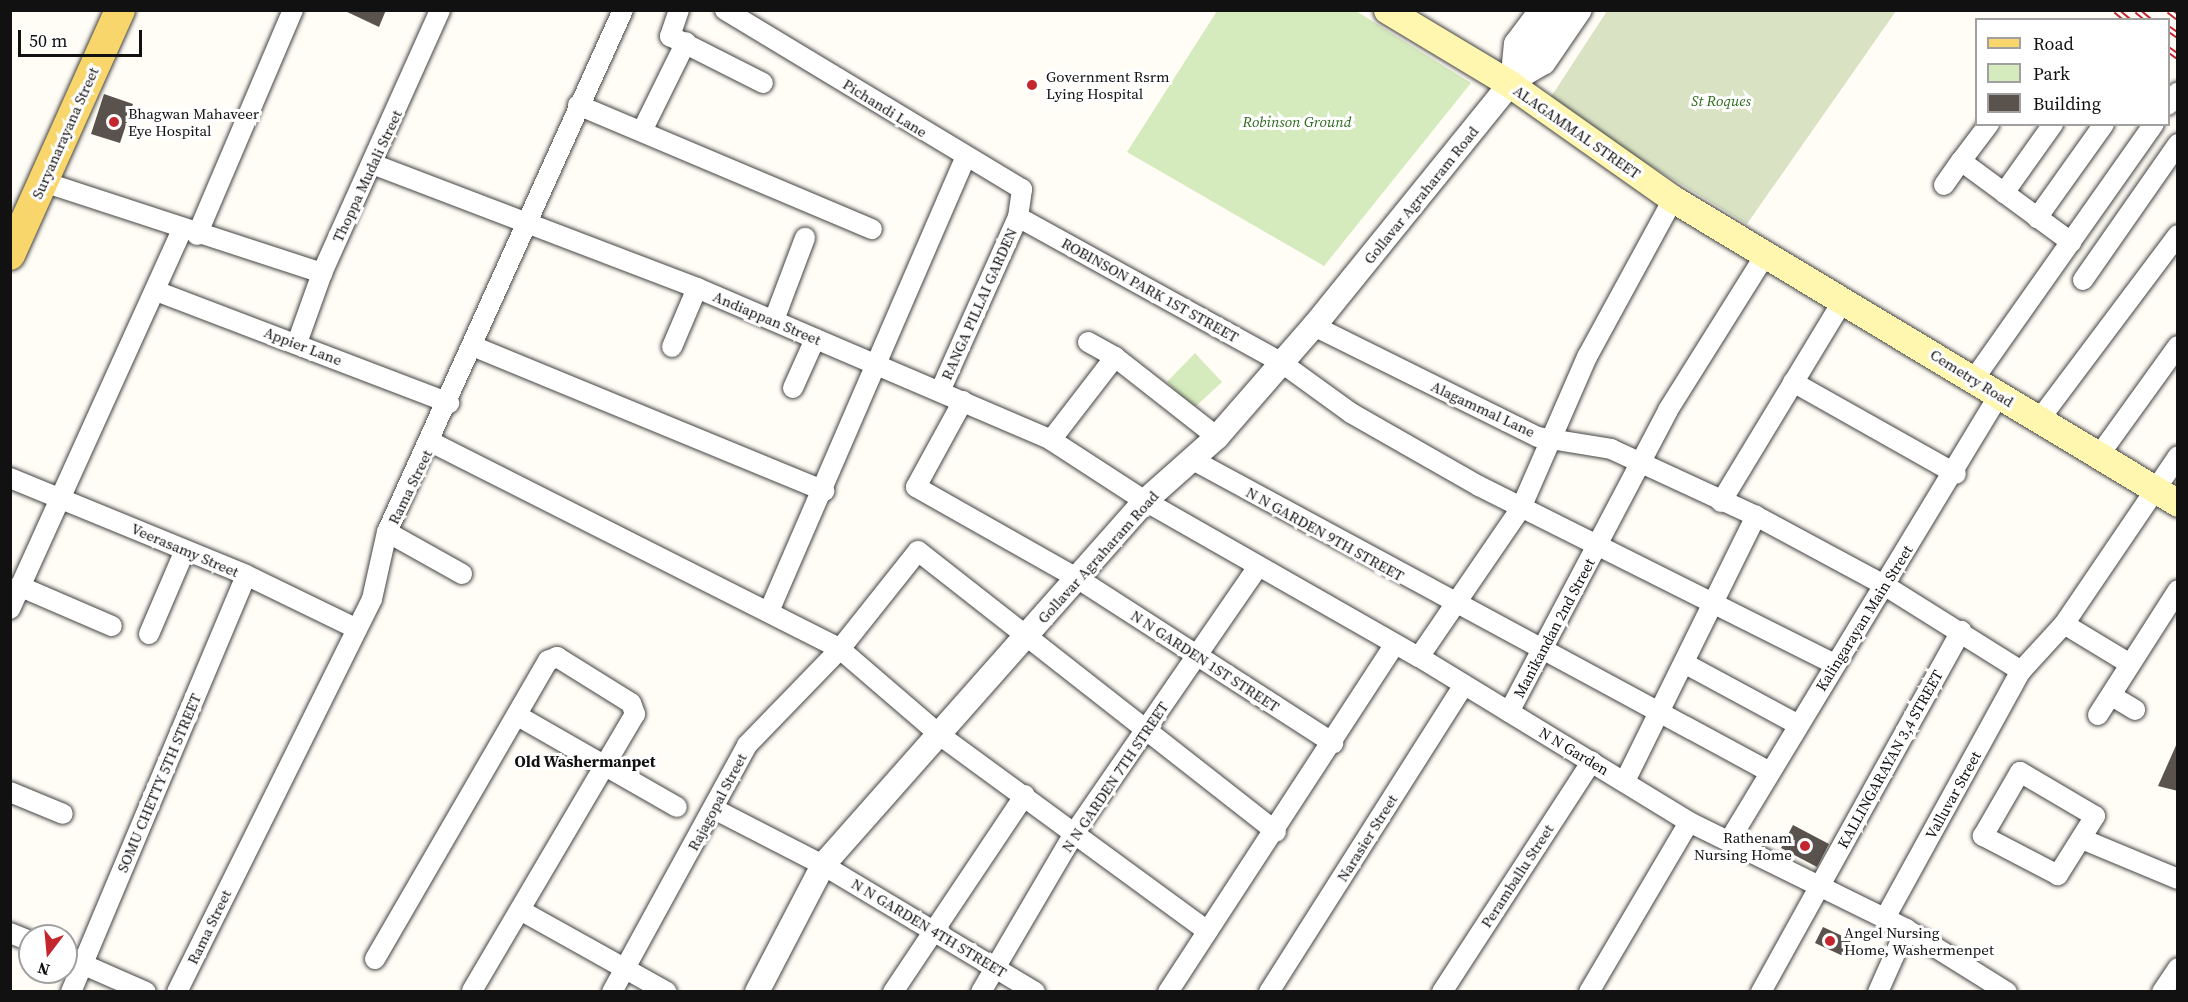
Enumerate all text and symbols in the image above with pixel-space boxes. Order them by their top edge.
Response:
scale bar [21,18,146,56]
legend [1975,18,2170,126]
text: 50 m [29,28,67,53]
text: Road [2033,31,2074,56]
text: Park [2033,61,2070,86]
street label: Suryanarayana Street [28,64,102,202]
place label: Government Rsrm Lying Hospital [1046,67,1170,102]
street label: Pichandi Lane [840,75,930,141]
marker: Government Rsrm Lying Hospital [1023,76,1041,94]
street label: ALAGAMMAL STREET [1510,81,1644,183]
text: Building [2033,91,2101,116]
park label: St Roques [1691,92,1751,110]
place label: Bhagwan Mahaveer Eye Hospital [128,104,259,139]
street label: Thoppa Mudali Street [328,107,406,245]
marker: Bhagwan Mahaveer Eye Hospital [105,113,123,131]
park label: Robinson Ground [1242,113,1352,131]
street label: Gollavar Agraharam Road [1360,122,1482,268]
street label: RANGA PILLAI GARDEN [937,225,1021,383]
street label: ROBINSON PARK 1ST STREET [1058,234,1242,346]
street label: Andiappan Street [710,287,824,349]
street label: Appier Lane [261,323,345,369]
street label: Cemetry Road [1927,345,2017,411]
street label: Alagammal Lane [1428,377,1538,441]
street label: Rama Street [384,447,436,527]
street label: N N GARDEN 9TH STREET [1243,483,1407,585]
street label: Gollavar Agraharam Road [1034,487,1162,627]
street label: Veerasamy Street [128,519,242,581]
street label: Kalingarayan Main Street [1812,542,1916,694]
street label: Manikandan 2nd Street [1510,555,1598,701]
street label: N N GARDEN 1ST STREET [1127,606,1283,716]
street label: KALLINGARAYAN 3,4 STREET [1833,667,1947,851]
street label: SOMU CHETTY 5TH STREET [113,691,205,875]
street label: N N GARDEN 7TH STREET [1058,698,1172,856]
street label: N N Garden [1536,723,1612,779]
street label: Valluvar Street [1922,748,1984,842]
street label: Rajagopal Street [684,750,750,854]
district label: Old Washermanpet [514,751,656,771]
street label: Narasier Street [1333,791,1401,885]
street label: Peramballu Street [1477,821,1557,931]
place label: Rathenam Nursing Home [1694,828,1792,863]
marker: Rathenam Nursing Home [1796,837,1814,855]
street label: N N GARDEN 4TH STREET [848,874,1010,982]
street label: Rama Street [183,887,235,967]
place label: Angel Nursing Home, Washermenpet [1844,923,1994,958]
north arrow [18,924,78,984]
marker: Angel Nursing Home, Washermenpet [1821,932,1839,950]
text: N [35,957,52,982]

